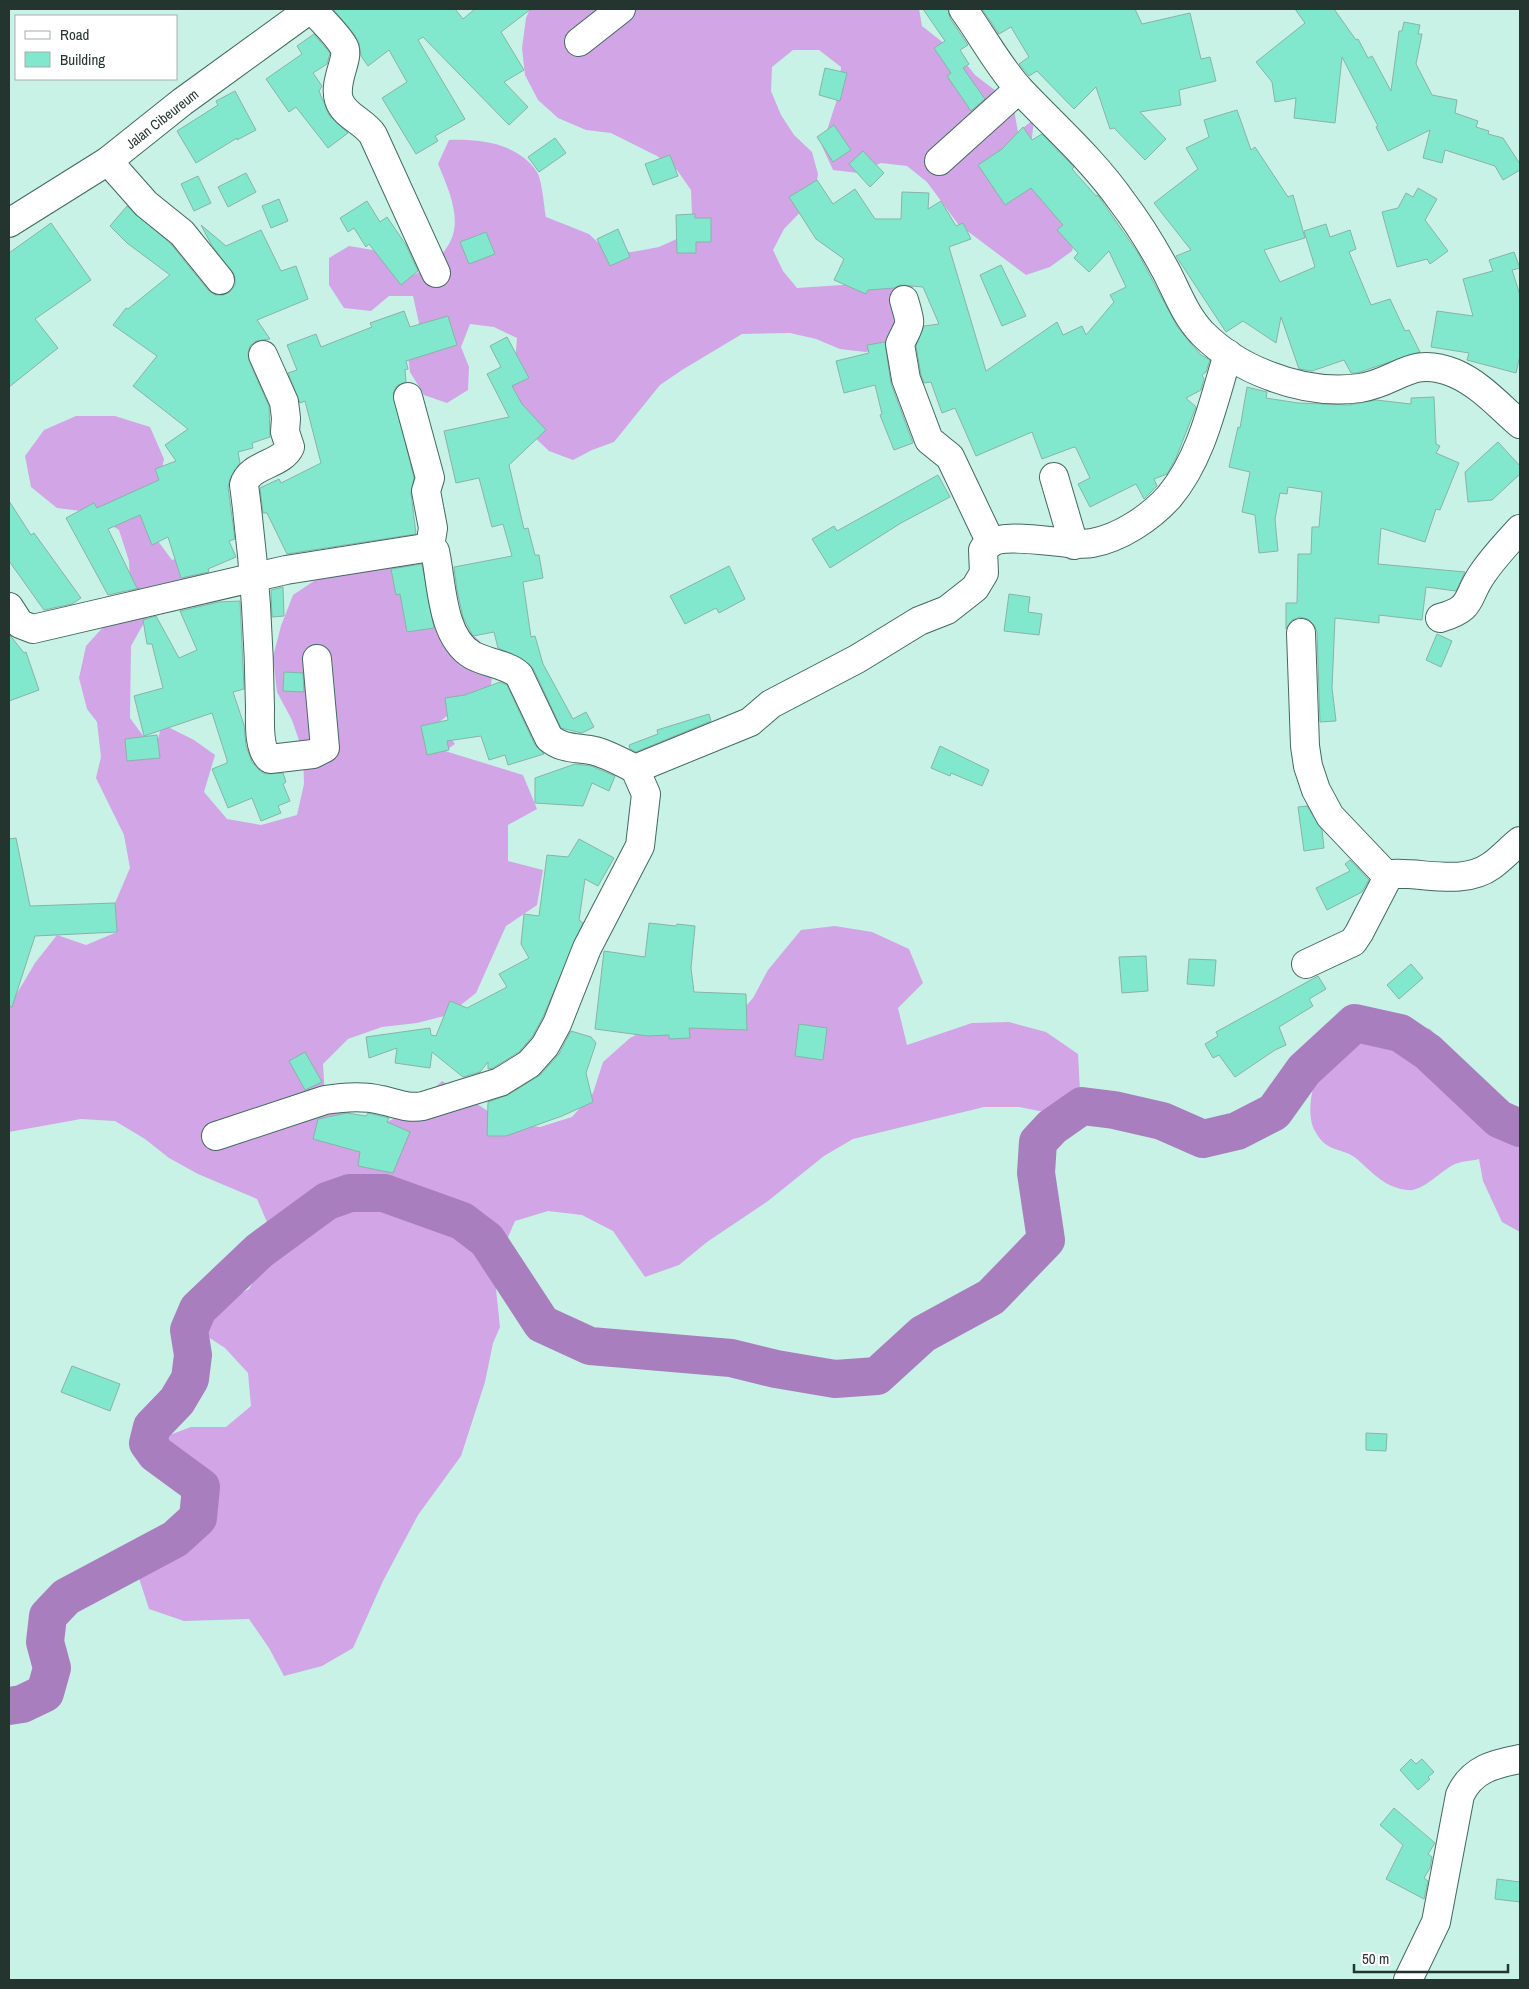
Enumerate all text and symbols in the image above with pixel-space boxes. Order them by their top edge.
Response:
legend [15,15,178,80]
text: Road [60,24,89,45]
text: Building [60,49,105,70]
street label: Jalan Cibeureum [122,85,202,153]
scale bar [1354,1942,1508,1974]
text: 50 m [1362,1948,1389,1969]

